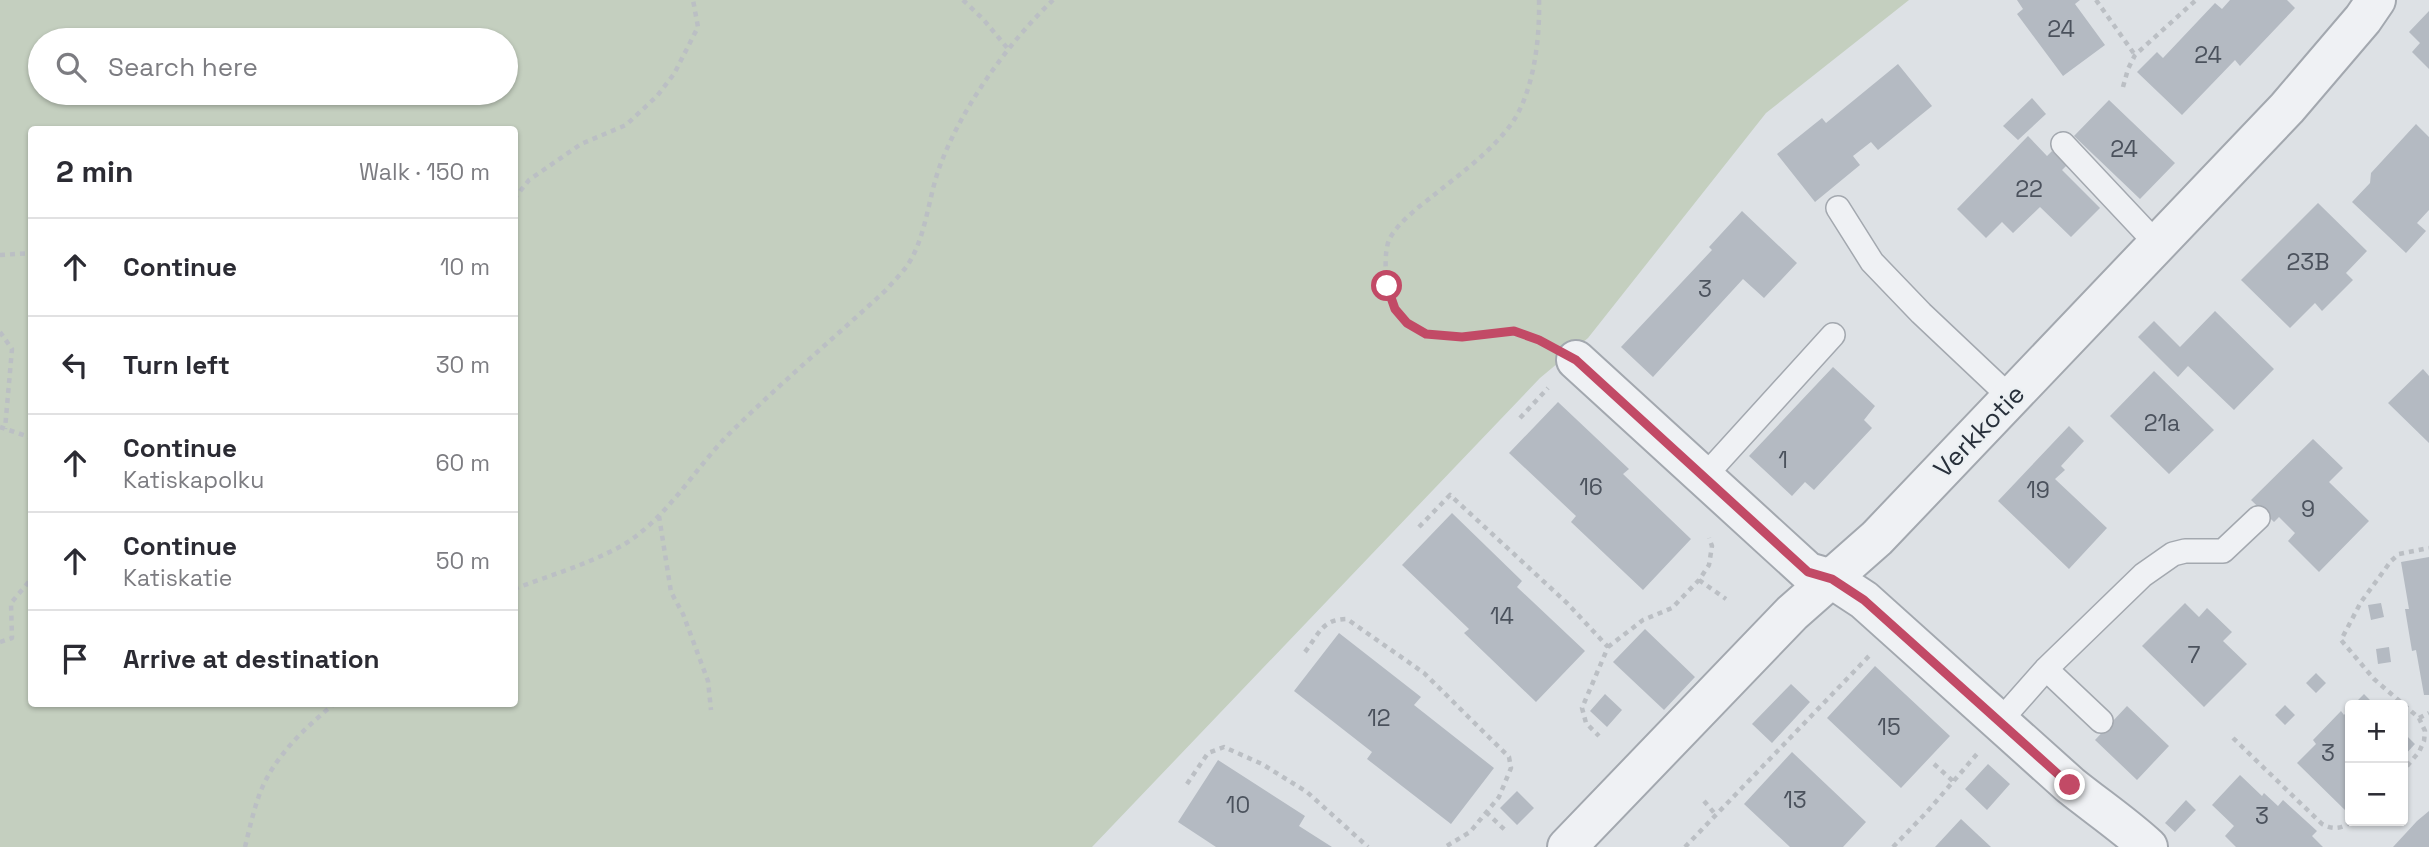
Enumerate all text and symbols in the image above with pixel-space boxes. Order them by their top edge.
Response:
house number: 24 [2047,14,2075,44]
search box [28,28,518,105]
house number: 24 [2194,40,2222,70]
icon: search [52,48,90,86]
text: Search here [108,50,258,84]
house number: 24 [2110,134,2138,164]
text: 2 min [56,152,134,191]
text: Walk · 150 m [359,157,490,187]
house number: 22 [2015,174,2043,204]
house number: 23B [2287,247,2329,277]
icon: ahead [56,248,94,286]
text: Continue [123,250,237,284]
text: 10 m [440,252,490,282]
route start [1371,270,1402,301]
house number: 3 [1698,274,1712,304]
icon: left [56,346,94,384]
text: Turn left [123,348,230,382]
text: 30 m [436,350,490,380]
street label: Verkkotie [1926,377,2032,485]
house number: 21a [2144,408,2180,438]
text: Continue [123,431,237,465]
icon: ahead [56,444,94,482]
house number: 1 [1778,445,1788,475]
text: 60 m [435,448,490,478]
text: Katiskapolku [123,465,264,495]
house number: 16 [1579,472,1603,502]
house number: 19 [2026,475,2050,505]
house number: 9 [2301,494,2315,524]
text: Continue [123,529,237,563]
icon: ahead [56,542,94,580]
text: 50 m [436,546,490,576]
text: Katiskatie [123,563,232,593]
house number: 14 [1490,601,1514,631]
icon: arrive [56,640,94,678]
house number: 7 [2188,640,2201,670]
text: Arrive at destination [123,642,380,676]
map controls [2345,700,2408,826]
button: + [2345,700,2408,763]
house number: 12 [1367,703,1391,733]
house number: 15 [1877,712,1901,742]
house number: 3 [2321,738,2335,768]
button: − [2345,763,2408,826]
route end [2054,769,2085,800]
house number: 13 [1783,785,1807,815]
house number: 10 [1226,790,1250,820]
house number: 3 [2255,801,2269,831]

